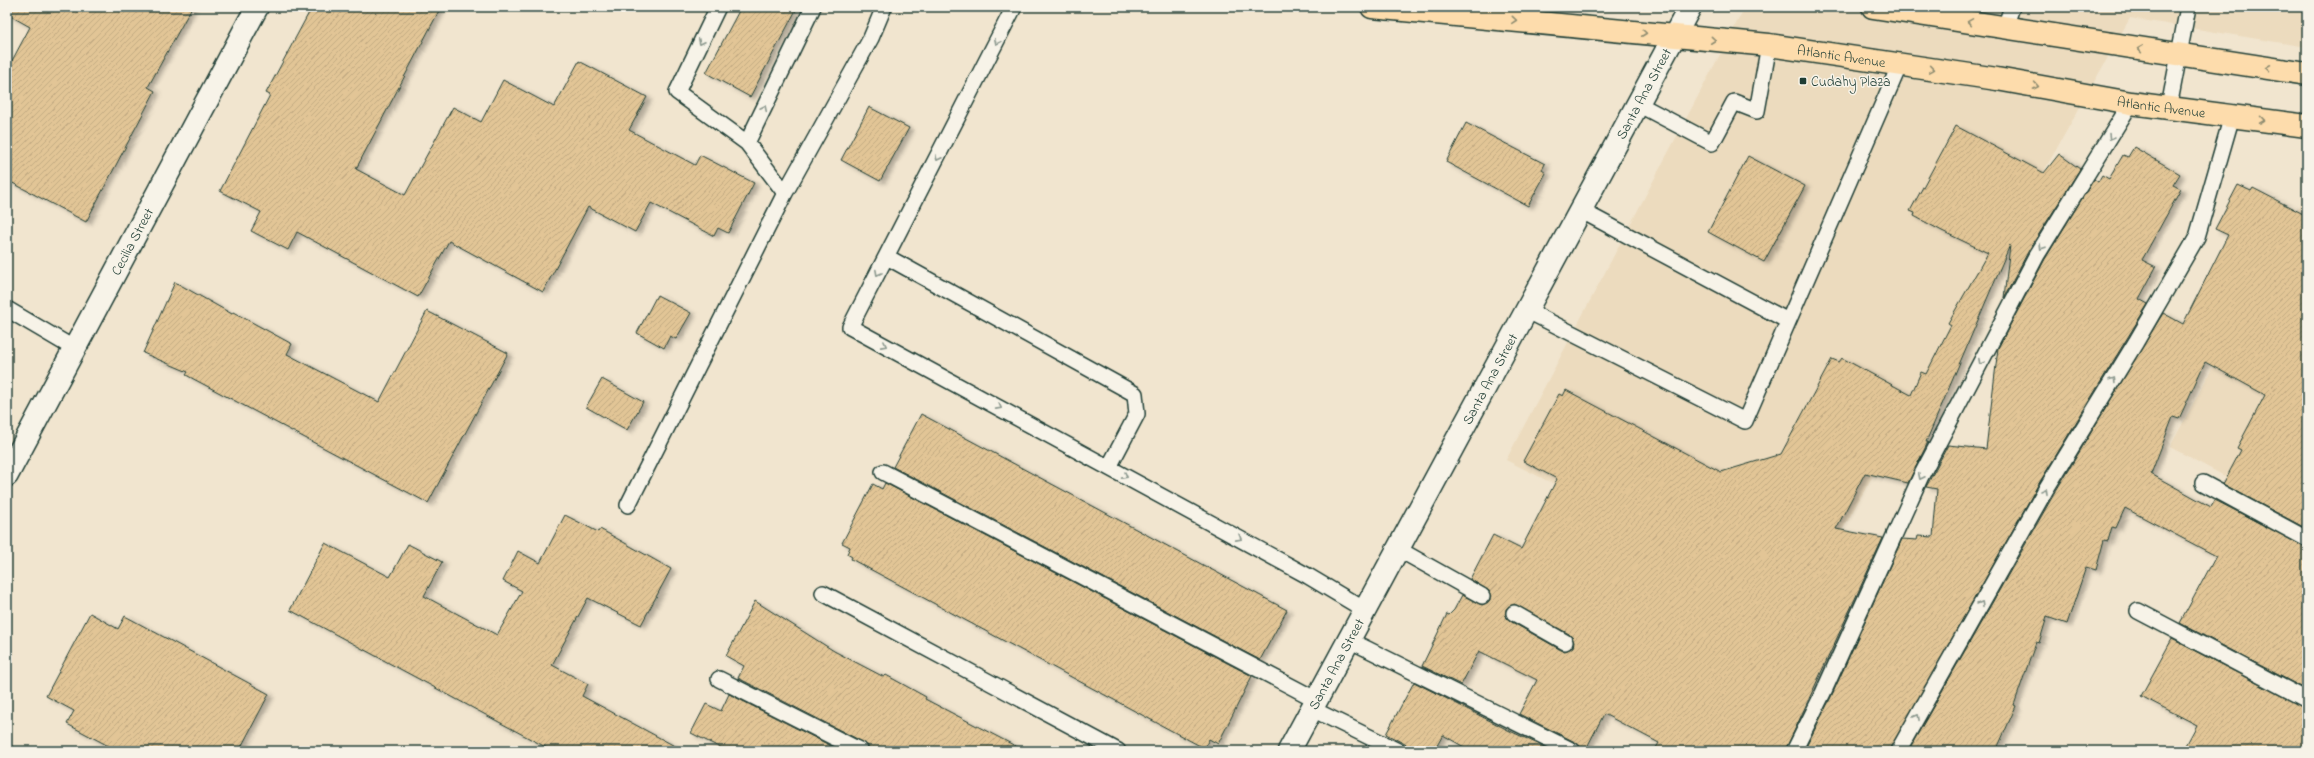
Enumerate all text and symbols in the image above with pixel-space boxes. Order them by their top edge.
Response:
one-way arrow [1511,16,1517,25]
one-way arrow [1967,18,1974,27]
one-way arrow [1640,28,1647,37]
one-way arrow [1710,35,1716,44]
one-way arrow [698,38,706,45]
one-way arrow [994,38,1002,46]
street label: Atlantic Avenue [1796,40,1887,74]
street label: Santa Ana Street [1611,44,1678,144]
one-way arrow [2137,45,2144,53]
one-way arrow [1929,64,1935,73]
one-way arrow [2265,64,2272,73]
place label: Cudahy Plaza [1811,72,1891,94]
marker: Cudahy Plaza [1798,76,1808,86]
one-way arrow [2033,81,2039,89]
street label: Atlantic Avenue [2115,92,2207,125]
one-way arrow [759,105,767,112]
one-way arrow [2259,115,2265,124]
one-way arrow [2108,133,2116,140]
one-way arrow [935,154,942,161]
street label: Cecilia Street [106,204,160,280]
one-way arrow [2039,243,2047,250]
one-way arrow [875,269,883,277]
street label: Santa Ana Street [1458,330,1524,429]
one-way arrow [880,341,887,348]
one-way arrow [1978,357,1986,365]
one-way arrow [2108,377,2115,384]
one-way arrow [994,402,1002,410]
one-way arrow [1121,471,1128,478]
one-way arrow [1918,472,1926,480]
one-way arrow [2041,488,2048,495]
one-way arrow [1235,533,1242,541]
one-way arrow [1976,601,1983,608]
street label: Santa Ana Street [1304,615,1371,714]
one-way arrow [1912,714,1920,721]

